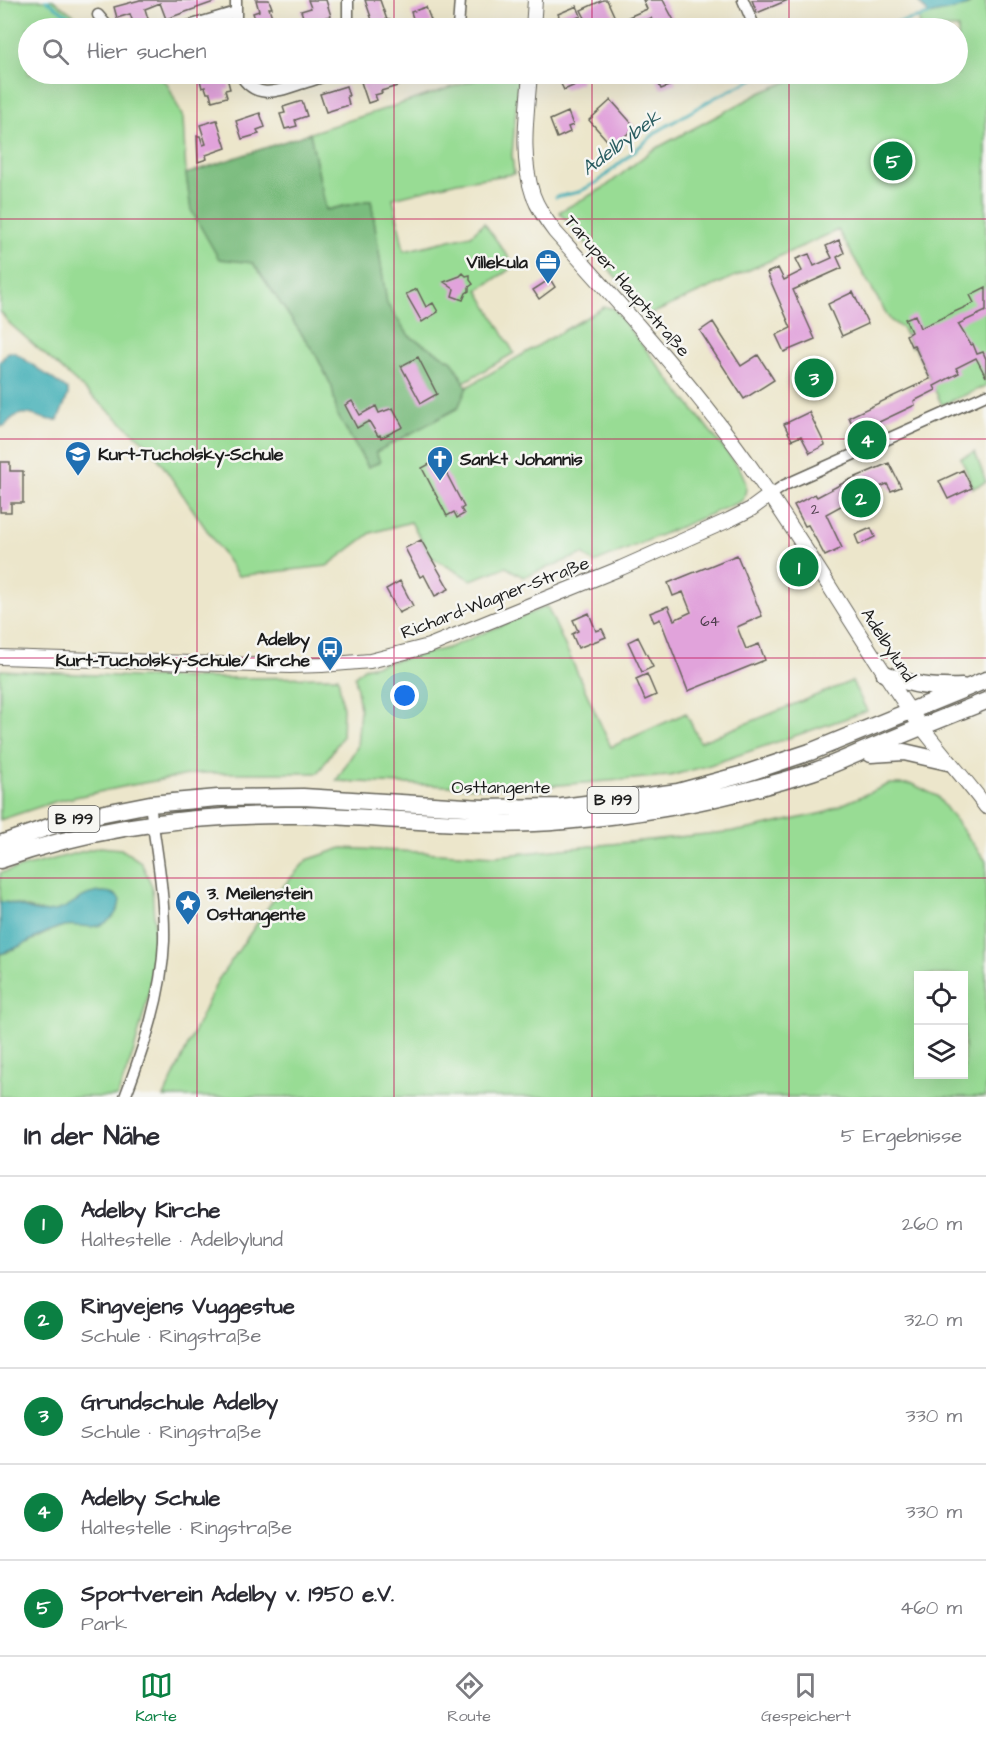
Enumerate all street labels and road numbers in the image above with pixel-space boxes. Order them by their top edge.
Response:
street label: Taruper Hauptstraße [558,210,696,363]
street label: Richard-Wagner-Straße [397,550,593,646]
street label: Adelbylund [854,603,921,687]
street label: Osttangente [452,775,551,801]
road number: B 199 [588,787,638,813]
road number: B 199 [48,806,100,832]

